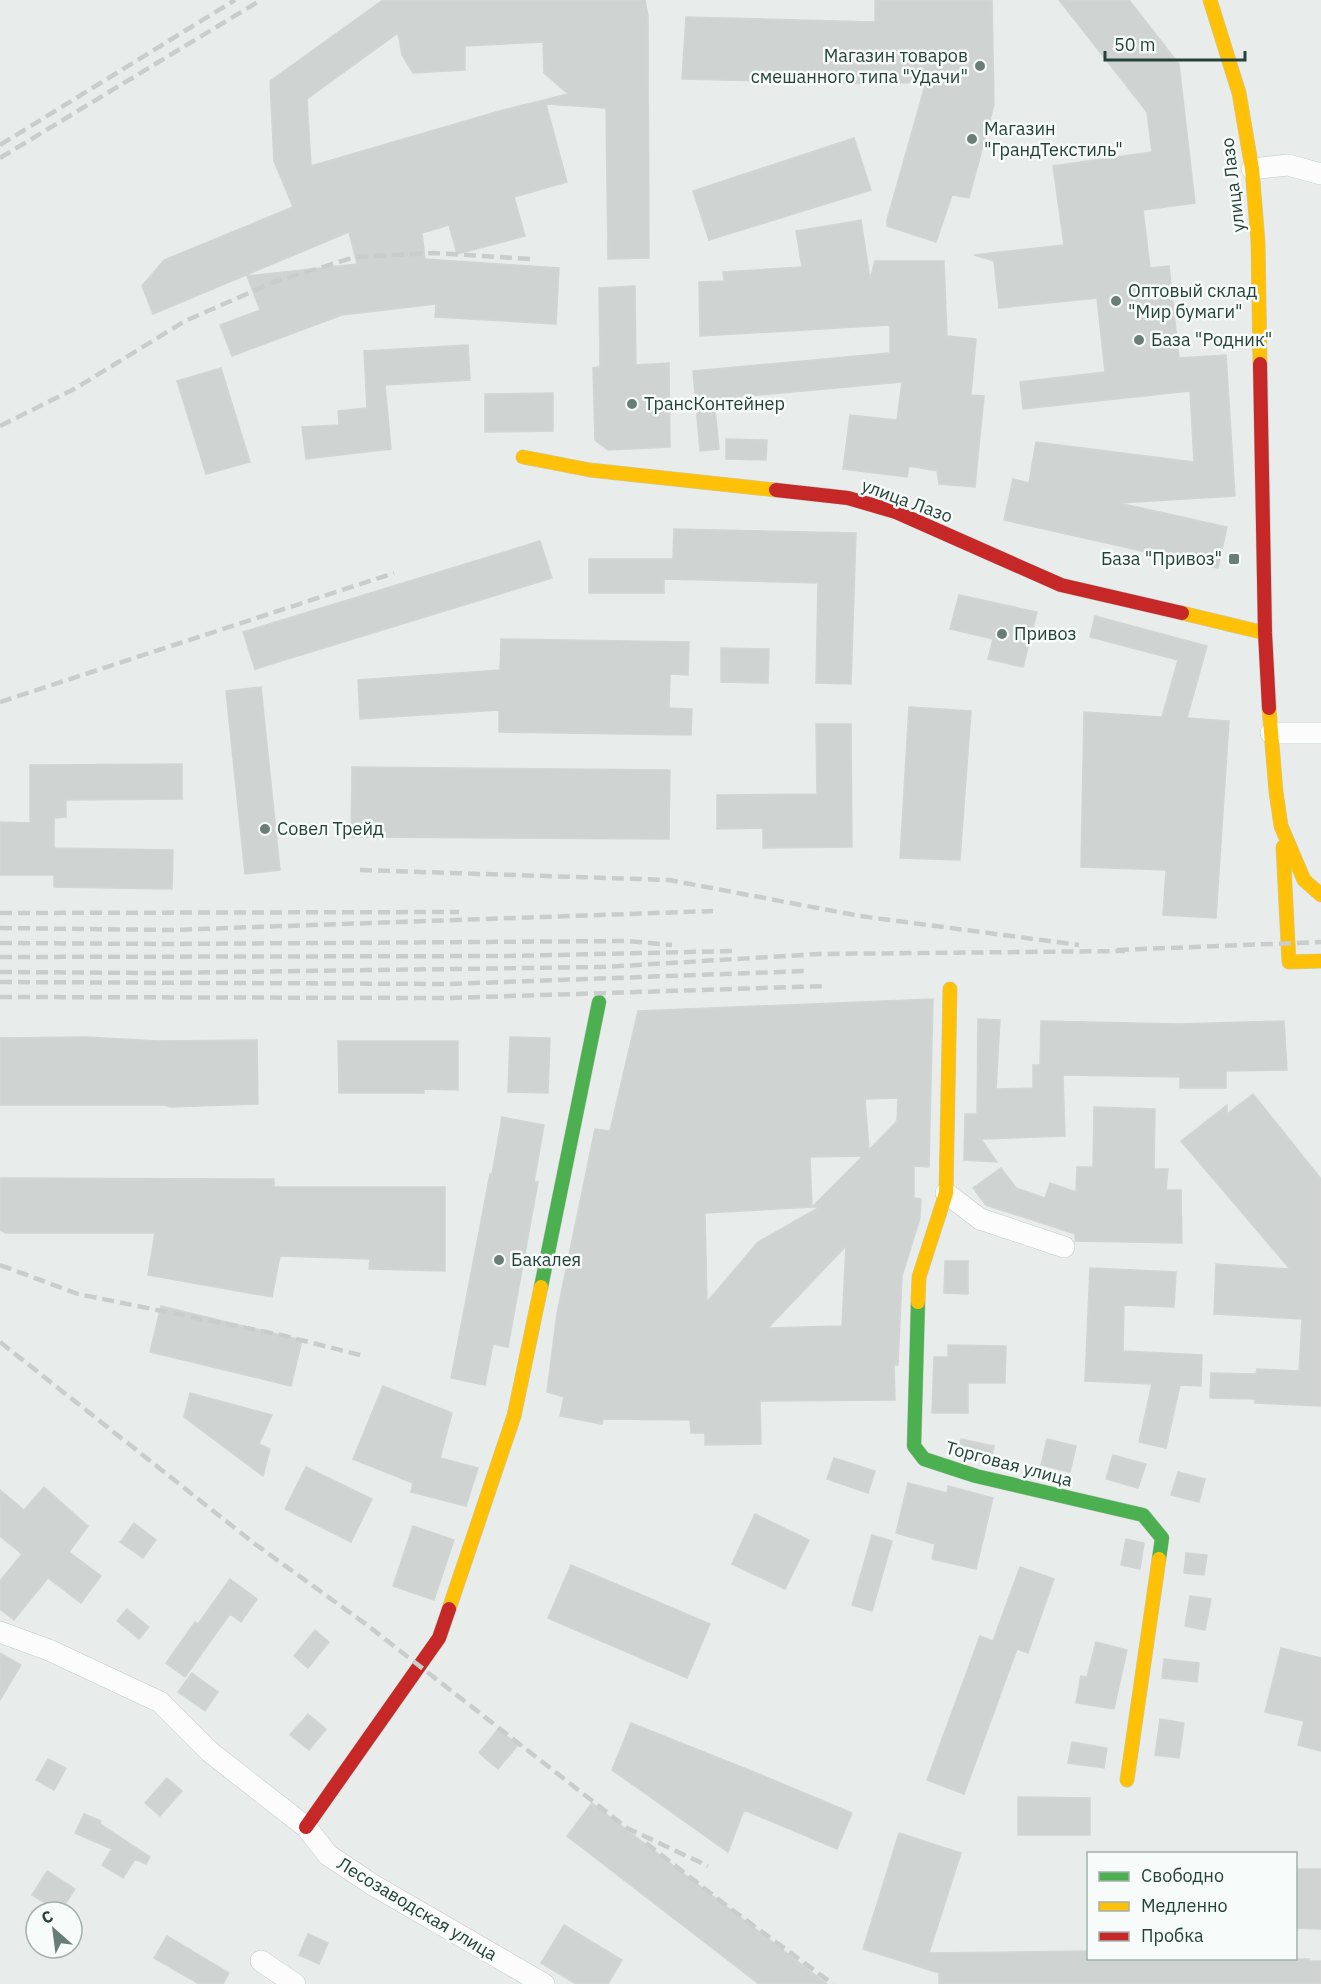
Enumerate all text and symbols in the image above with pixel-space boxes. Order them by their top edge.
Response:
scale bar [1105,24,1244,62]
text: 50 m [1114,33,1156,56]
place label: Магазин товаров смешанного типа "Удачи" [751,44,968,88]
marker: Магазин товаров смешанного типа "Удачи" [973,59,987,73]
place label: Магазин "ГрандТекстиль" [984,117,1123,161]
marker: Магазин "ГрандТекстиль" [965,132,979,146]
street label: улица Лазо [1215,136,1250,234]
place label: Оптовый склад "Мир бумаги" [1128,279,1257,323]
marker: Оптовый склад "Мир бумаги" [1109,294,1123,308]
place label: База "Родник" [1151,328,1272,351]
marker: База "Родник" [1132,333,1146,347]
place label: ТрансКонтейнер [644,392,785,415]
marker: ТрансКонтейнер [625,397,639,411]
street label: улица Лазо [859,473,956,528]
place label: База "Привоз" [1101,547,1222,570]
marker: База "Привоз" [1227,552,1241,566]
place label: Привоз [1014,622,1077,645]
marker: Привоз [995,627,1009,641]
place label: Совел Трейд [277,817,384,840]
marker: Совел Трейд [258,822,272,836]
place label: Бакалея [511,1248,581,1271]
marker: Бакалея [492,1253,506,1267]
street label: Торговая улица [943,1436,1076,1492]
street label: Лесозаводская улица [333,1852,502,1966]
legend [1087,1852,1297,1960]
text: Свободно [1141,1864,1224,1887]
text: Медленно [1141,1894,1228,1917]
north arrow [24,1900,84,1960]
text: С [38,1905,56,1928]
text: Пробка [1141,1924,1204,1947]

